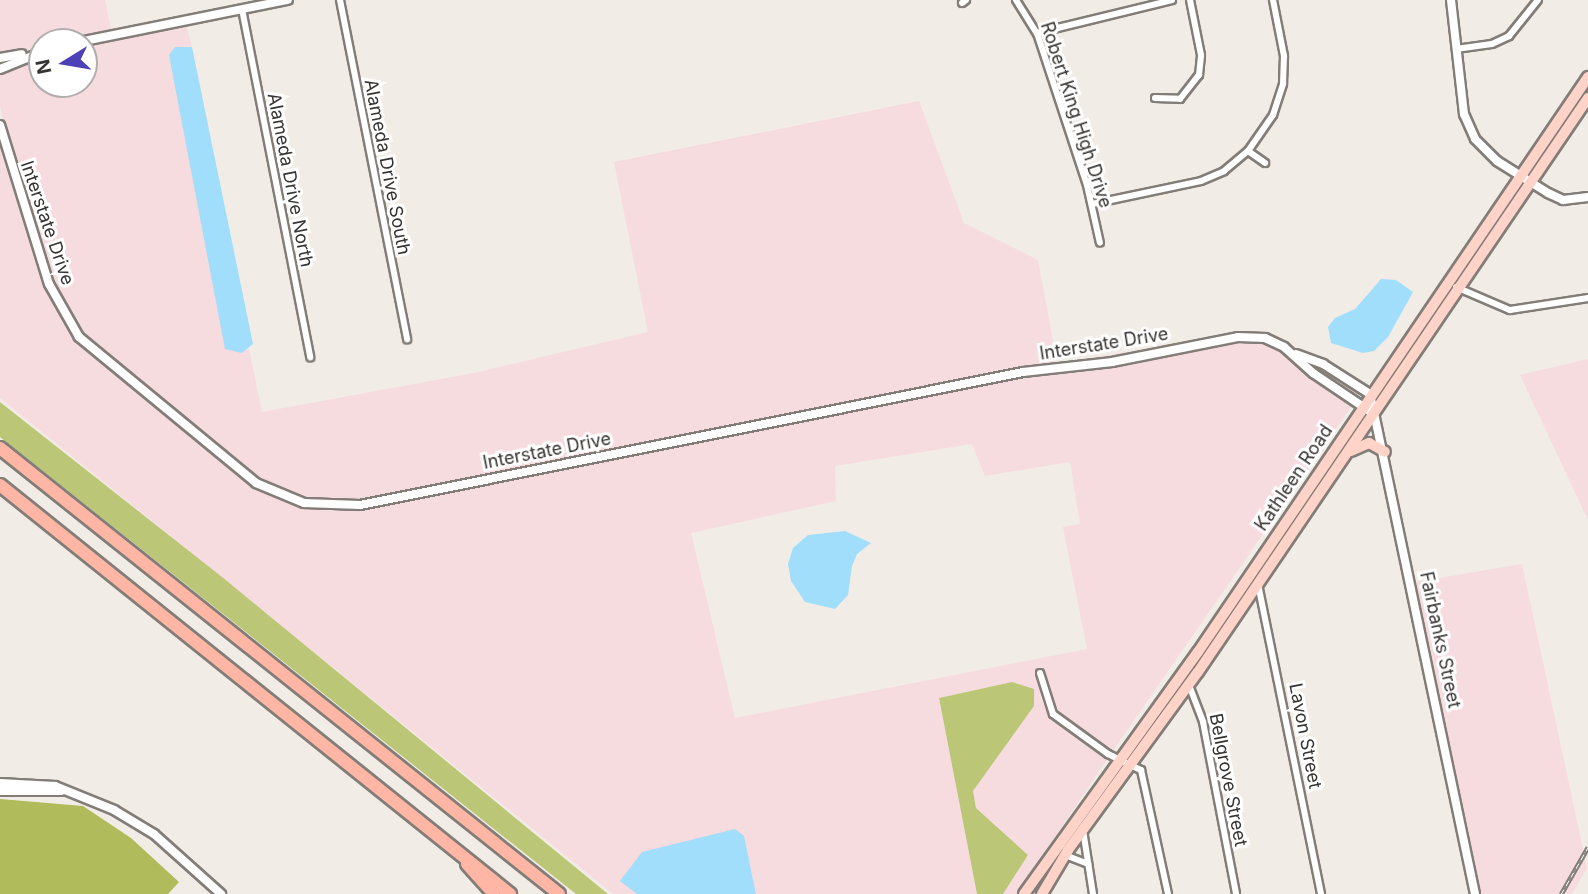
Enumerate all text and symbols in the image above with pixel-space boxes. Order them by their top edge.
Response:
street label: Robert King High Drive [1036,19,1116,211]
north arrow [28,28,98,98]
text: N [31,57,57,76]
street label: Alameda Drive South [359,77,415,257]
street label: Alameda Drive North [263,91,317,269]
street label: Interstate Drive [16,158,78,288]
street label: Interstate Drive [1038,323,1170,365]
street label: Kathleen Road [1251,421,1337,535]
street label: Interstate Drive [481,428,613,474]
street label: Fairbanks Street [1415,570,1465,710]
street label: Lavon Street [1284,681,1326,791]
street label: Bellgrove Street [1205,712,1251,848]

